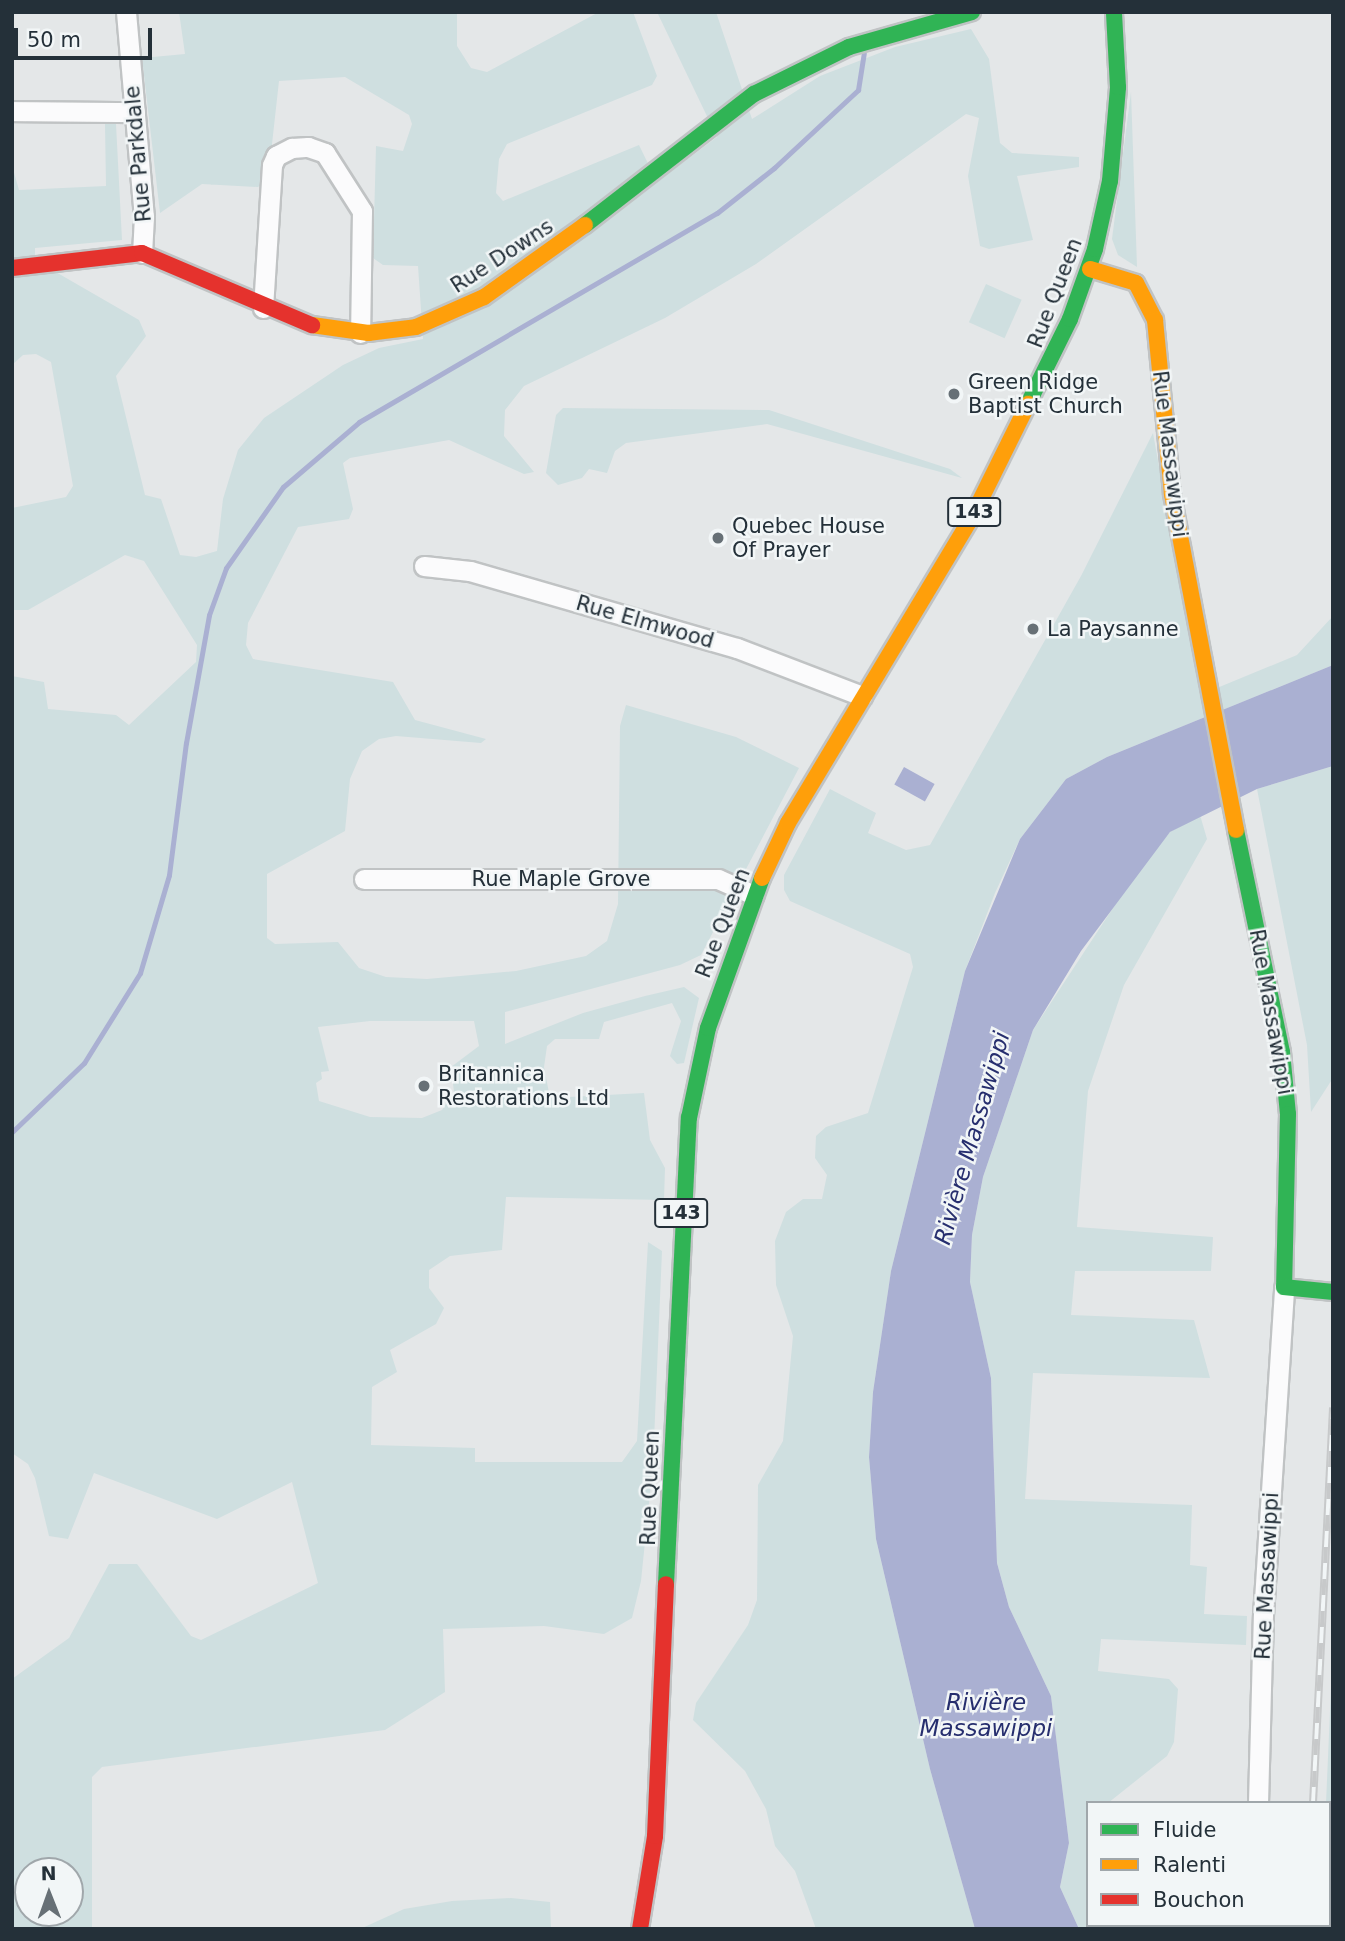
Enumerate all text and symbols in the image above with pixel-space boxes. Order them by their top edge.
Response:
scale bar [18,14,156,58]
text: 50 m [27,28,81,52]
street label: Rue Parkdale [119,85,157,223]
street label: Rue Downs [446,214,558,298]
street label: Rue Queen [1023,235,1087,351]
place label: Green Ridge Baptist Church [968,369,1123,419]
street label: Rue Massawippi [1147,369,1193,539]
marker: Green Ridge Baptist Church [946,386,962,402]
road number: 143 [946,496,1002,527]
place label: Quebec House Of Prayer [732,513,885,563]
marker: Quebec House Of Prayer [710,530,726,546]
street label: Rue Elmwood [573,590,717,654]
place label: La Paysanne [1047,616,1179,642]
marker: La Paysanne [1025,621,1041,637]
street label: Rue Queen [691,865,755,981]
street label: Rue Maple Grove [472,866,650,892]
street label: Rue Massawippi [1244,927,1298,1097]
water label: Rivière Massawippi [928,1028,1016,1248]
place label: Britannica Restorations Ltd [438,1061,609,1111]
marker: Britannica Restorations Ltd [416,1078,432,1094]
road number: 143 [653,1198,709,1228]
street label: Rue Queen [635,1430,665,1546]
street label: Rue Massawippi [1250,1492,1284,1660]
water label: Rivière Massawippi [920,1688,1052,1742]
legend [1086,1801,1331,1927]
text: Fluide [1153,1818,1216,1842]
text: Ralenti [1153,1853,1226,1877]
north arrow [14,1857,84,1927]
text: N [41,1862,57,1884]
text: Bouchon [1153,1888,1245,1912]

